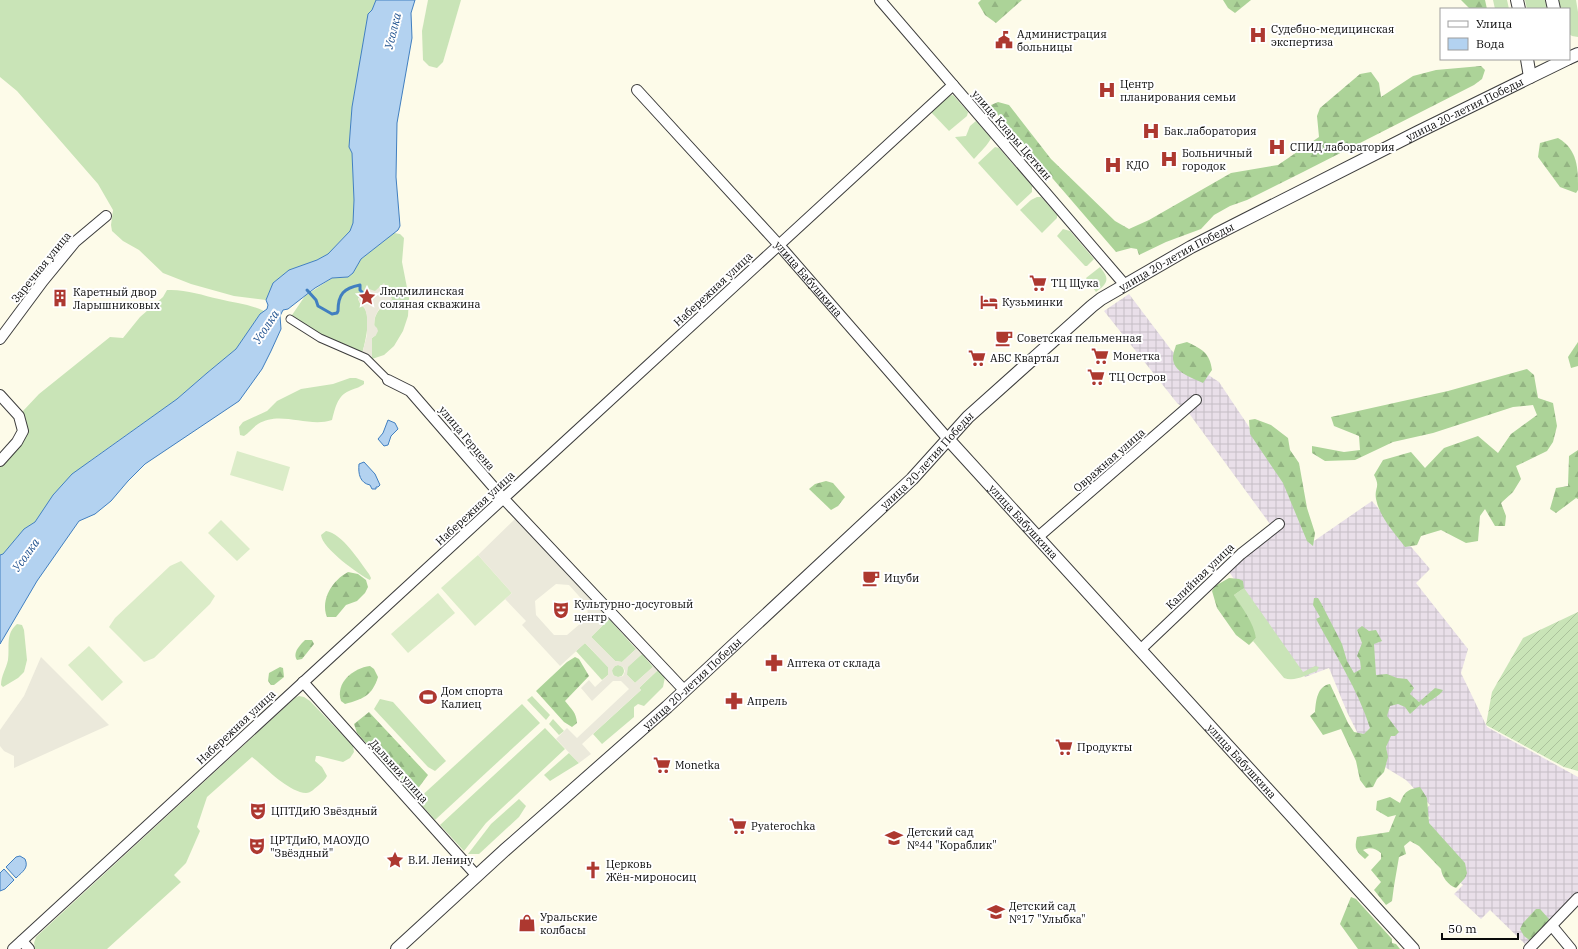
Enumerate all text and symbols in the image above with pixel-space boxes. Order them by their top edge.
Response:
legend [1440,8,1570,60]
water label: Усолка [381,11,404,51]
text: Улица [1476,16,1513,31]
place label: Судебно-медицинская экспертиза [1271,22,1394,49]
hospital icon: Судебно-медицинская экспертиза [1248,25,1268,45]
place label: Администрация больницы [1017,27,1107,54]
public building icon: Администрация больницы [994,30,1014,50]
text: Вода [1476,36,1505,51]
street label: улица 20-летия Победы [1403,74,1526,144]
place label: Центр планирования семьи [1120,77,1236,104]
hospital icon: Центр планирования семьи [1097,80,1117,100]
street label: улица Клары Цеткин [969,87,1055,183]
hospital icon: Бак.лаборатория [1141,121,1161,141]
place label: Бак.лаборатория [1164,124,1257,138]
hospital icon: СПИД лаборатория [1267,137,1287,157]
place label: СПИД лаборатория [1290,140,1395,154]
place label: Больничный городок [1182,146,1252,173]
hospital icon: Больничный городок [1159,149,1179,169]
hospital icon: КДО [1103,155,1123,175]
place label: КДО [1126,158,1149,172]
street label: улица 20-летия Победы [1116,219,1236,294]
street label: Заречная улица [8,229,74,305]
street label: улица Бабушкина [772,238,845,320]
street label: Набережная улица [671,249,755,329]
supermarket icon: ТЦ Щука [1028,273,1048,293]
place label: ТЦ Щука [1051,276,1099,290]
place label: Людмилинская соляная скважина [380,284,481,311]
place label: Каретный двор Ларышниковых [73,285,160,312]
place icon: Людмилинская соляная скважина [357,287,377,307]
building icon: Каретный двор Ларышниковых [50,288,70,308]
hotel icon: Кузьминки [979,292,999,312]
place label: Кузьминки [1002,295,1063,309]
water label: Усолка [249,307,282,346]
cafe icon: Советская пельменная [994,328,1014,348]
place label: Советская пельменная [1017,331,1142,345]
supermarket icon: Монетка [1090,346,1110,366]
supermarket icon: АБС Квартал [967,348,987,368]
place label: Монетка [1113,349,1160,363]
place label: АБС Квартал [990,351,1059,365]
supermarket icon: ТЦ Остров [1086,367,1106,387]
place label: ТЦ Остров [1109,370,1166,384]
street label: улица Герцена [436,403,498,473]
street label: улица 20-летия Победы [877,408,976,512]
street label: Овражная улица [1070,425,1148,495]
street label: Набережная улица [433,468,517,548]
street label: улица Бабушкина [986,481,1061,562]
water label: Усолка [9,535,43,574]
street label: Калийная улица [1163,540,1237,612]
cafe icon: Ицуби [861,568,881,588]
place label: Ицуби [884,571,919,585]
place label: Культурно-досуговый центр [574,597,693,624]
theatre icon: Культурно-досуговый центр [551,600,571,620]
street label: улица 20-летия Победы [640,634,744,732]
pharmacy icon: Аптека от склада [764,653,784,673]
place label: Аптека от склада [787,656,881,670]
place label: Дом спорта Калиец [441,684,503,711]
street label: Набережная улица [194,687,278,767]
sports icon: Дом спорта Калиец [418,687,438,707]
pharmacy icon: Апрель [724,691,744,711]
place label: Апрель [747,694,787,708]
street label: улица Бабушкина [1204,721,1279,802]
street label: Дальняя улица [367,736,431,806]
supermarket icon: Продукты [1054,737,1074,757]
place label: Продукты [1077,740,1132,754]
supermarket icon: Monetka [652,755,672,775]
place label: Monetka [675,758,720,772]
theatre icon: ЦПТДиЮ Звёздный [248,801,268,821]
place label: ЦПТДиЮ Звёздный [271,804,378,818]
supermarket icon: Pyaterochka [728,816,748,836]
place label: Pyaterochka [751,819,816,833]
place label: Детский сад №44 "Кораблик" [907,825,997,852]
school or university icon: Детский сад №44 "Кораблик" [884,828,904,848]
place label: ЦРТДиЮ, МАОУДО "Звёздный" [270,833,369,860]
theatre icon: ЦРТДиЮ, МАОУДО "Звёздный" [247,836,267,856]
place icon: В.И. Ленину [385,850,405,870]
place label: В.И. Ленину [408,853,473,867]
place label: Церковь Жён-мироносиц [606,857,696,884]
church icon: Церковь Жён-мироносиц [583,860,603,880]
place label: Детский сад №17 "Улыбка" [1009,899,1086,926]
school or university icon: Детский сад №17 "Улыбка" [986,902,1006,922]
place label: Уральские колбасы [540,910,598,937]
shop icon: Уральские колбасы [517,913,537,933]
scale bar [1442,915,1518,941]
text: 50 m [1448,921,1477,936]

